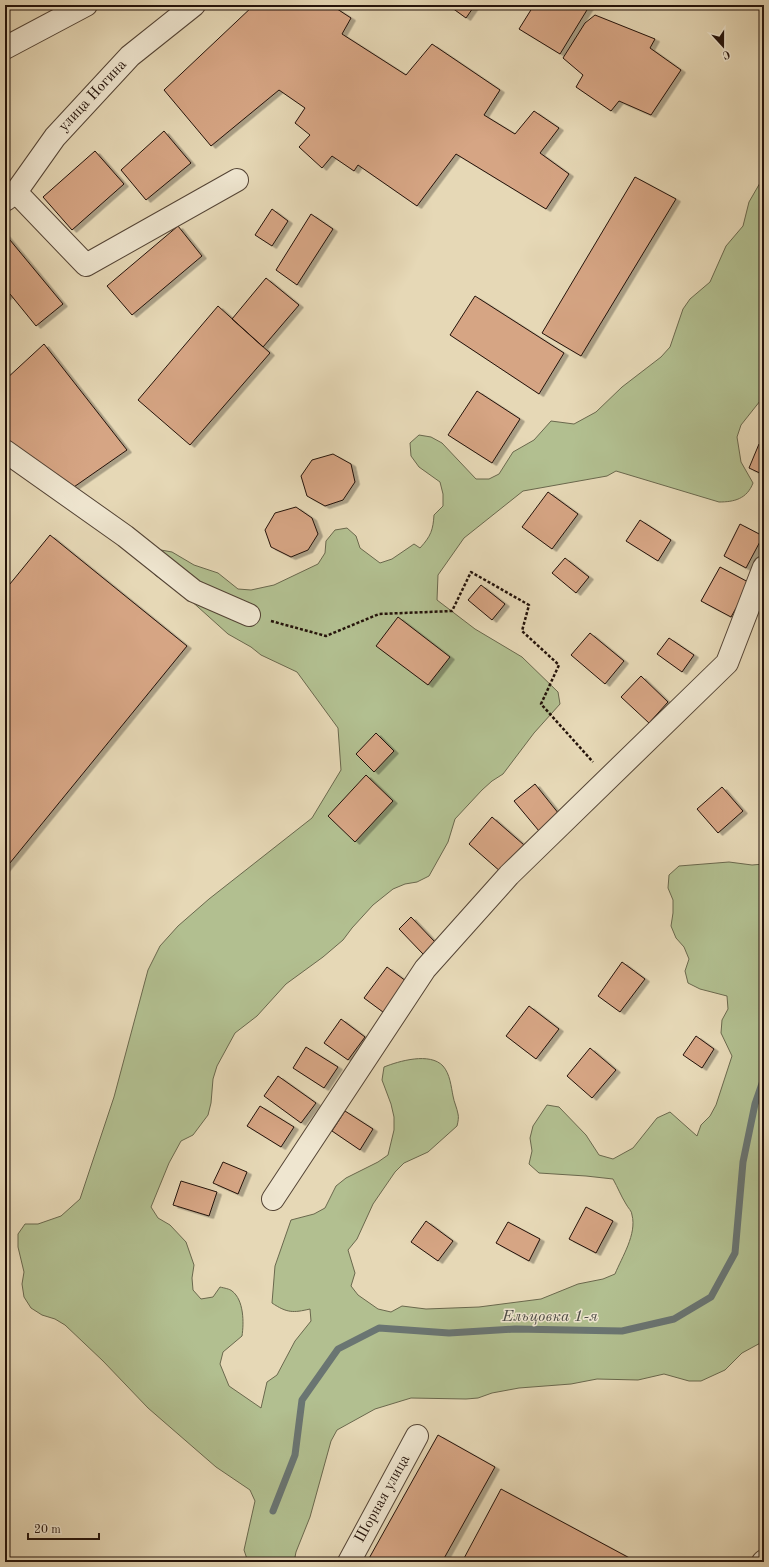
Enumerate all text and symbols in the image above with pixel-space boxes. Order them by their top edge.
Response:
north arrow [703,26,743,66]
text: С [721,47,731,60]
street label: улица Ногина [56,57,130,135]
water label: Ельцовка 1-я [501,1309,598,1325]
street label: Шорная улица [353,1452,414,1545]
scale bar [28,1515,99,1541]
text: 20 m [34,1524,61,1536]

